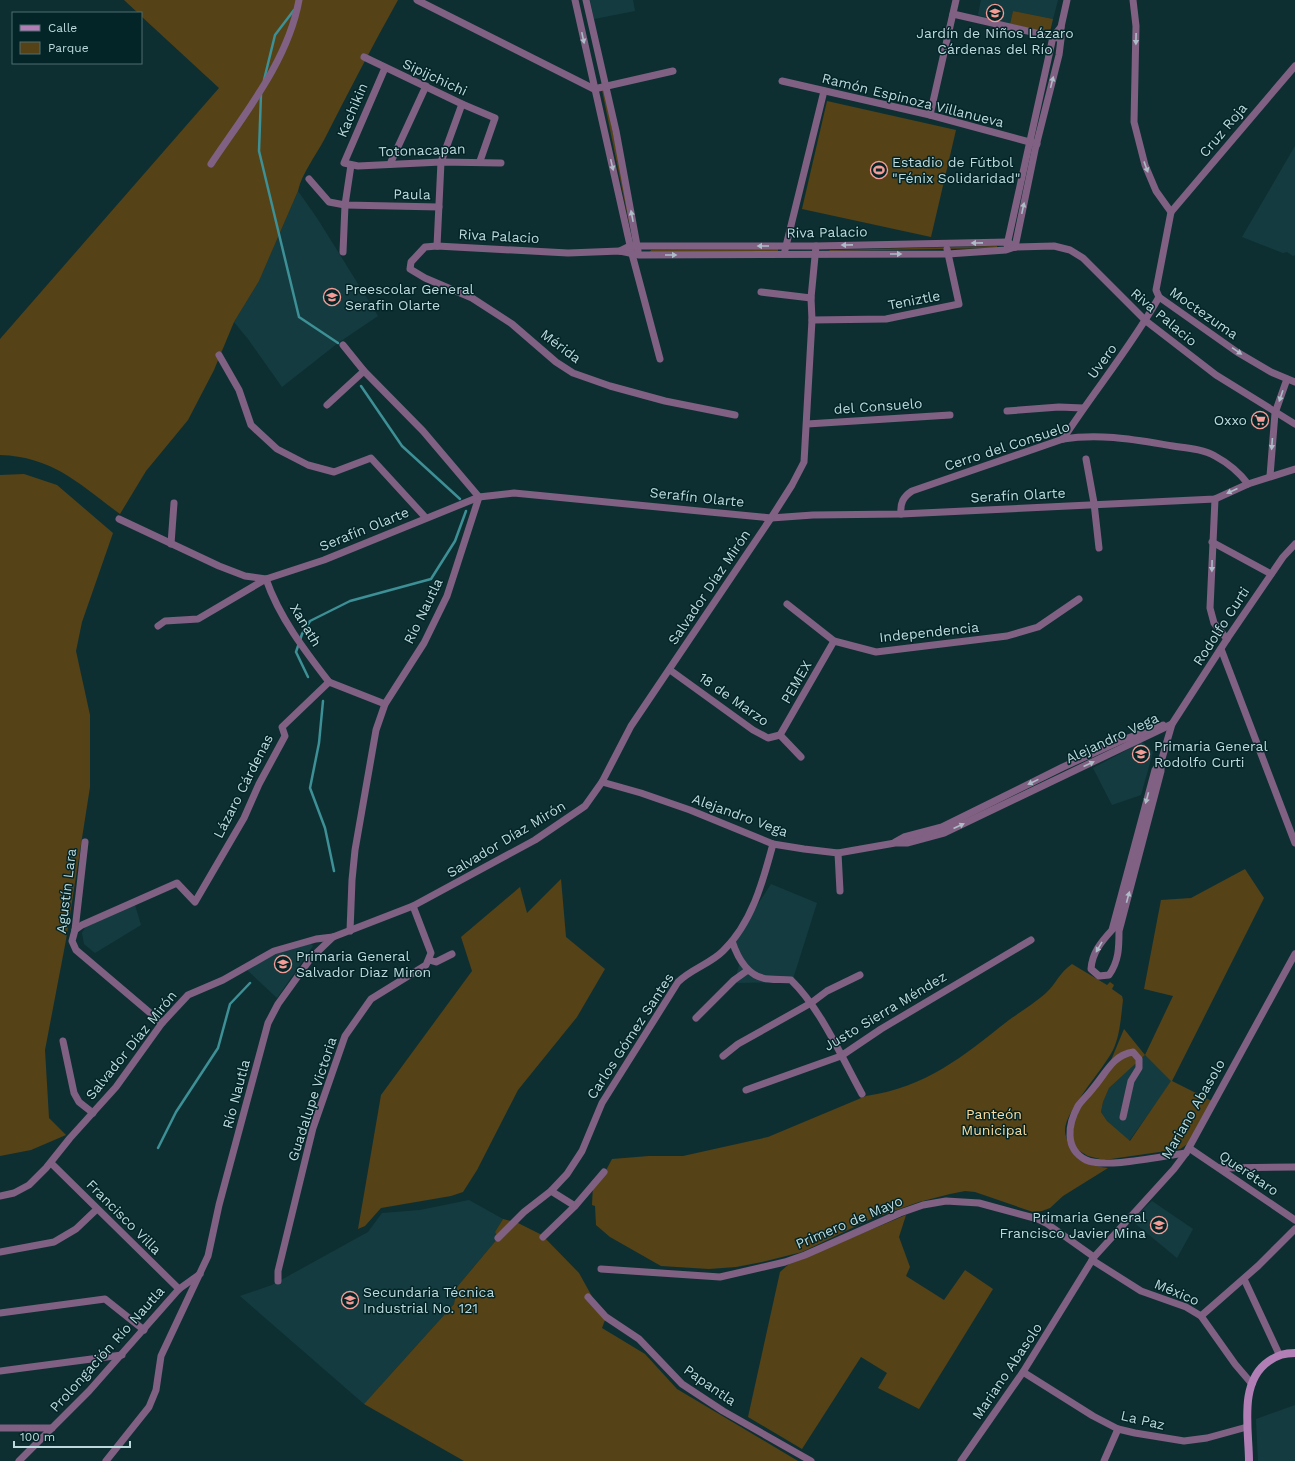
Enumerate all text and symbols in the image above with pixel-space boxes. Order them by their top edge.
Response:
school or university icon: Jardín de Niños Lázaro Cárdenas del Río [985,3,1005,23]
legend [12,12,142,64]
text: Calle [48,21,77,35]
place label: Jardín de Niños Lázaro Cárdenas del Río [916,25,1074,57]
one-way arrow [581,32,587,44]
one-way arrow [1133,33,1139,46]
text: Parque [48,41,89,55]
street label: Sipijchichi [400,55,470,99]
street label: Ramón Espinoza Villanueva [820,70,1006,130]
one-way arrow [1049,75,1055,87]
street label: Kachikin [333,80,371,140]
street label: Cruz Roja [1196,100,1250,160]
street label: Totonacapan [378,140,466,160]
place label: Estadio de Fútbol "Fénix Solidaridad" [892,154,1020,186]
one-way arrow [609,159,615,171]
sports icon: Estadio de Fútbol "Fénix Solidaridad" [869,160,889,180]
one-way arrow [1143,161,1149,173]
street label: Paula [393,186,431,202]
one-way arrow [1021,202,1027,215]
one-way arrow [629,210,635,223]
street label: Riva Palacio [786,223,868,241]
street label: Riva Palacio [458,226,540,246]
one-way arrow [970,240,983,246]
one-way arrow [841,242,853,249]
one-way arrow [756,243,769,249]
one-way arrow [890,251,903,257]
one-way arrow [665,252,678,258]
place label: Preescolar General Serafin Olarte [345,281,475,313]
street label: Moctezuma [1167,284,1241,342]
street label: Riva Palacio [1128,285,1200,349]
school or university icon: Preescolar General Serafin Olarte [322,287,342,307]
street label: Teniztle [886,287,942,313]
street label: Mérida [538,326,584,366]
street label: Uvero [1084,340,1120,382]
one-way arrow [1232,347,1242,355]
one-way arrow [1277,390,1283,402]
street label: del Consuelo [833,395,923,417]
supermarket icon: Oxxo [1250,410,1270,430]
place label: Oxxo [1214,412,1247,428]
street label: Cerro del Consuelo [942,418,1072,474]
one-way arrow [1269,438,1276,450]
street label: Serafín Olarte [649,484,745,510]
street label: Serafín Olarte [970,485,1066,505]
one-way arrow [1226,488,1237,494]
street label: Serafín Olarte [317,504,411,554]
street label: Salvador Díaz Mirón [665,526,753,648]
one-way arrow [1208,560,1215,572]
street label: Río Nautla [400,576,446,646]
street label: Rodolfo Curti [1190,584,1252,668]
street label: Xanath [287,601,325,649]
street label: Independencia [878,619,980,645]
street label: PEMEX [777,658,815,706]
street label: 18 de Marzo [696,669,772,729]
street label: Alejandro Vega [1063,709,1161,767]
street label: Lázaro Cárdenas [210,731,276,841]
place label: Primaria General Rodolfo Curti [1154,738,1268,770]
school or university icon: Primaria General Rodolfo Curti [1131,744,1151,764]
one-way arrow [1083,761,1094,767]
one-way arrow [1028,779,1039,785]
street label: Alejandro Vega [690,790,790,840]
one-way arrow [1144,792,1150,804]
street label: Salvador Díaz Mirón [444,797,568,881]
one-way arrow [953,823,964,829]
street label: Agustín Lara [53,848,79,934]
one-way arrow [1125,891,1131,903]
one-way arrow [1095,941,1102,953]
place label: Primaria General Salvador Diaz Miron [296,948,431,980]
school or university icon: Primaria General Salvador Diaz Miron [273,954,293,974]
street label: Justo Sierra Méndez [821,968,949,1054]
street label: Carlos Gómez Santes [583,970,677,1102]
street label: Salvador Díaz Mirón [82,987,180,1103]
street label: Guadalupe Victoria [284,1035,340,1163]
street label: Mariano Abasolo [1158,1056,1228,1162]
street label: Río Nautla [219,1058,253,1130]
park label: Panteón Municipal [961,1106,1027,1138]
street label: Querétaro [1216,1147,1282,1199]
street label: Francisco Villa [83,1176,165,1258]
street label: Primero de Mayo [793,1192,905,1252]
place label: Primaria General Francisco Javier Mina [999,1209,1147,1241]
school or university icon: Primaria General Francisco Javier Mina [1149,1215,1169,1235]
street label: México [1152,1275,1202,1309]
street label: Prolongación Río Nautla [46,1283,168,1415]
place label: Secundaria Técnica Industrial No. 121 [363,1284,494,1316]
school or university icon: Secundaria Técnica Industrial No. 121 [340,1290,360,1310]
street label: Mariano Abasolo [969,1320,1045,1422]
street label: Papantla [681,1361,739,1409]
street label: La Paz [1119,1407,1167,1433]
scale bar [14,1423,130,1449]
text: 100 m [20,1430,55,1444]

